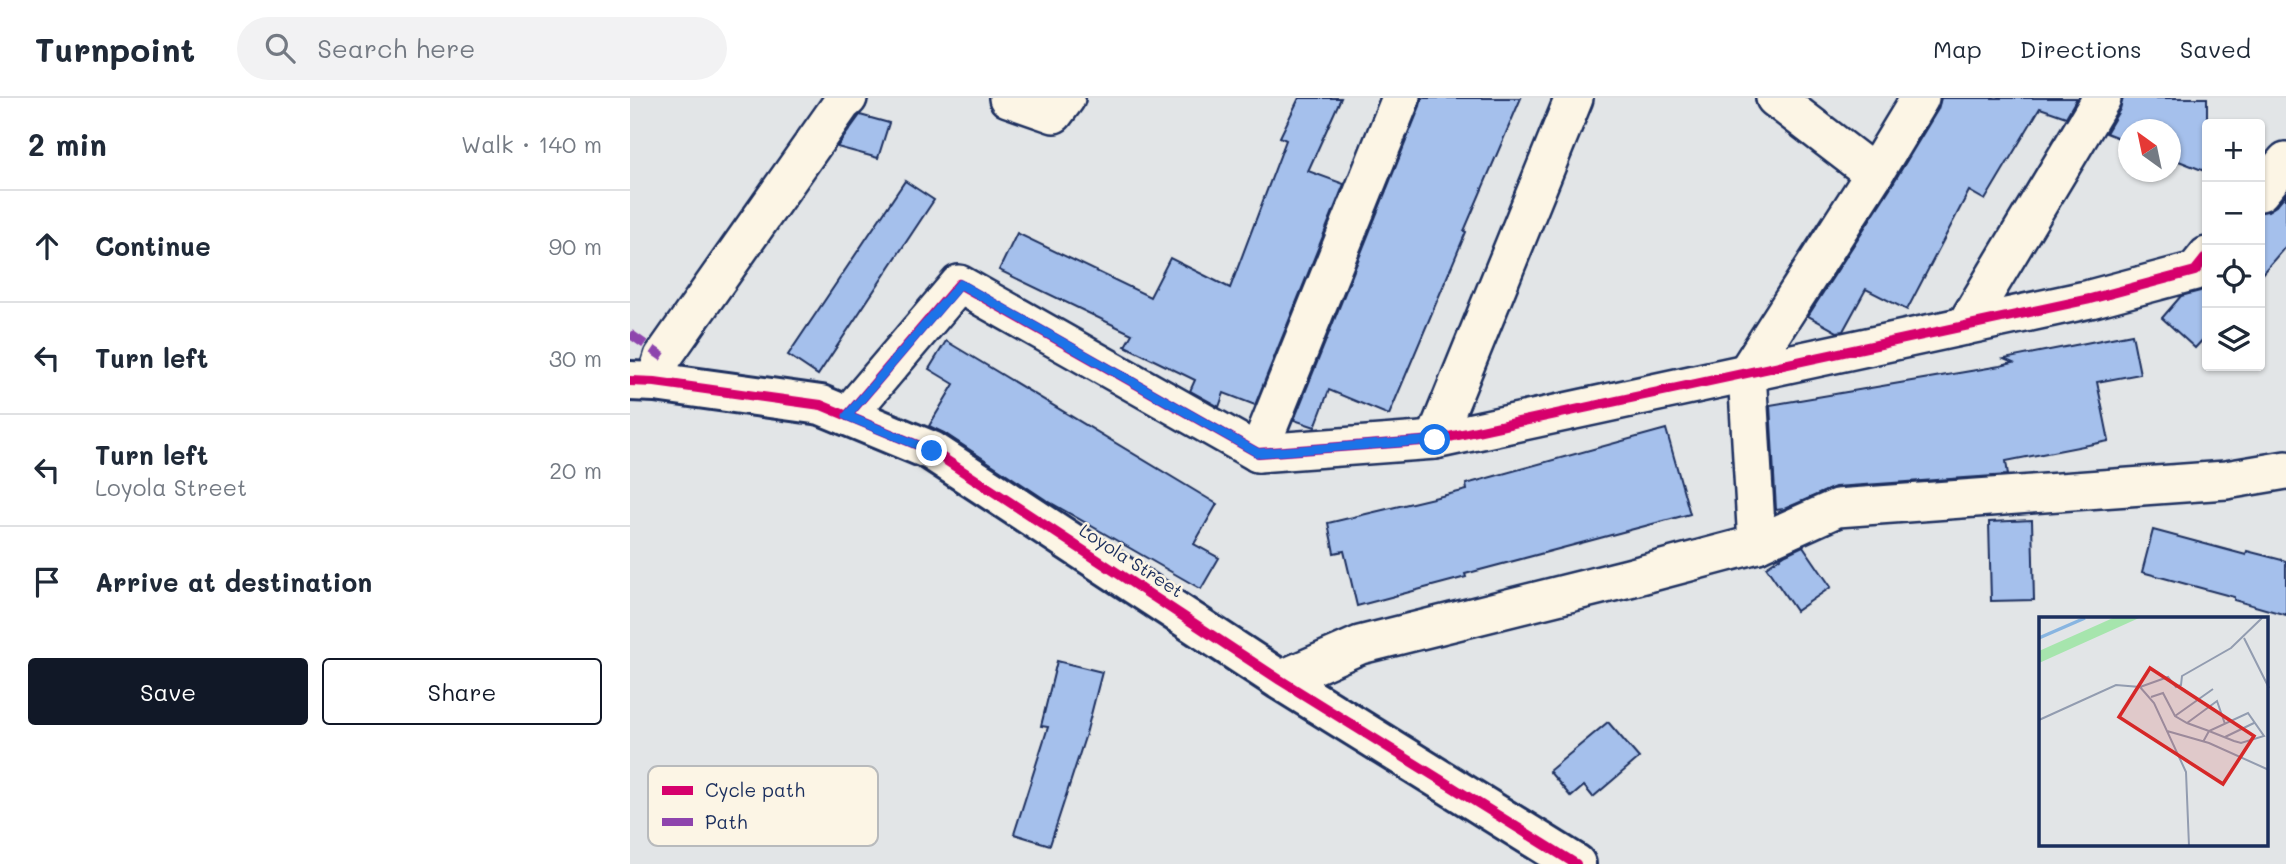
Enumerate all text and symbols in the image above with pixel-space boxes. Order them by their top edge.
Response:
search box [237,17,727,80]
text: Turnpoint [35,27,195,70]
icon: search [261,29,299,67]
text: Search here [317,31,475,65]
text: Map [1933,33,1982,64]
text: Directions [2020,33,2142,64]
text: Saved [2180,33,2251,64]
north arrow [2118,119,2181,182]
map controls [2202,119,2265,371]
button: + [2202,119,2265,182]
text: 2 min [28,124,107,164]
text: Walk · 140 m [461,129,602,159]
button: − [2202,182,2265,245]
icon: ahead [28,227,66,265]
text: Continue [95,229,211,263]
text: 90 m [549,231,602,261]
button: locate [2202,245,2265,308]
button: layers [2202,308,2265,371]
icon: left [28,339,66,377]
text: Turn left [95,341,208,375]
text: 30 m [549,343,602,373]
route start [1419,424,1450,455]
route end [916,435,947,466]
text: Turn left [95,438,208,472]
icon: left [28,451,66,489]
text: 20 m [549,455,602,485]
text: Loyola Street [95,472,247,502]
street label: Loyola Street [1075,518,1188,603]
icon: arrive [28,563,66,601]
text: Arrive at destination [95,565,372,599]
inset map [2039,617,2268,846]
button: Save [28,658,308,725]
button: Share [322,658,602,725]
legend [648,766,878,846]
text: Cycle path [705,777,805,802]
text: Path [705,809,748,834]

